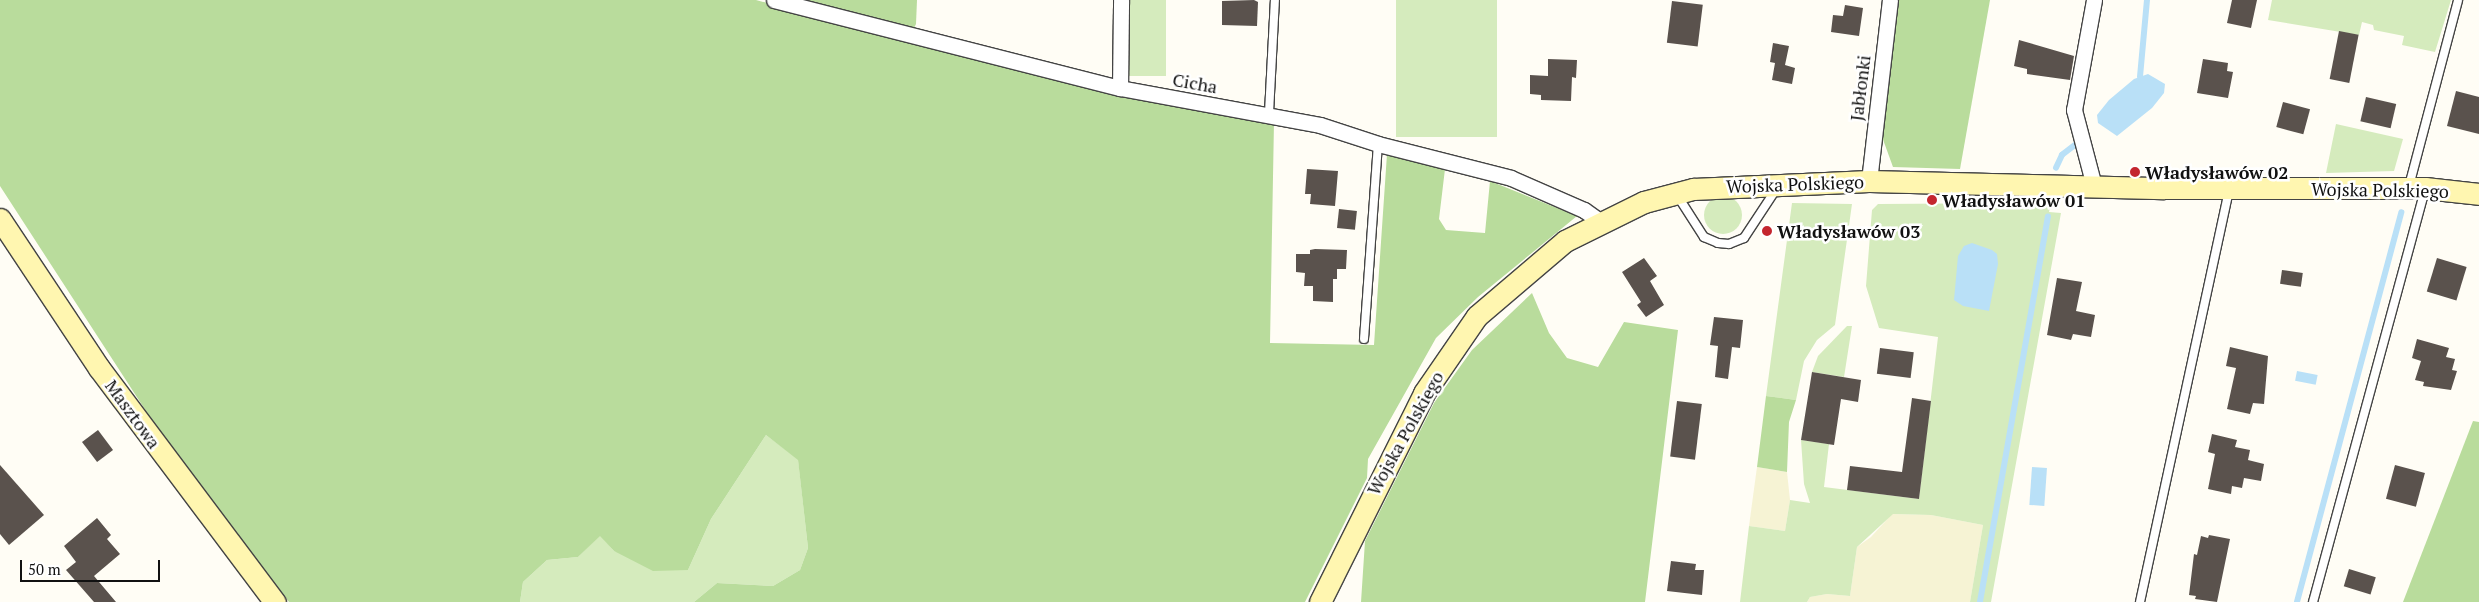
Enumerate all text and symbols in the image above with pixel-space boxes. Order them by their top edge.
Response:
street label: Jabłonki [1845,54,1875,122]
street label: Cicha [1171,68,1219,98]
place label: Władysławów 02 [2145,161,2288,183]
marker: Władysławów 02 [2129,166,2141,178]
street label: Wojska Polskiego [1726,171,1864,197]
street label: Wojska Polskiego [2311,178,2449,202]
place label: Władysławów 01 [1942,189,2085,211]
marker: Władysławów 01 [1926,194,1938,206]
place label: Władysławów 03 [1777,220,1920,242]
marker: Władysławów 03 [1761,225,1773,237]
street label: Wojska Polskiego [1362,367,1448,499]
street label: Masztowa [101,375,165,453]
scale bar [22,550,162,582]
text: 50 m [28,559,61,579]

